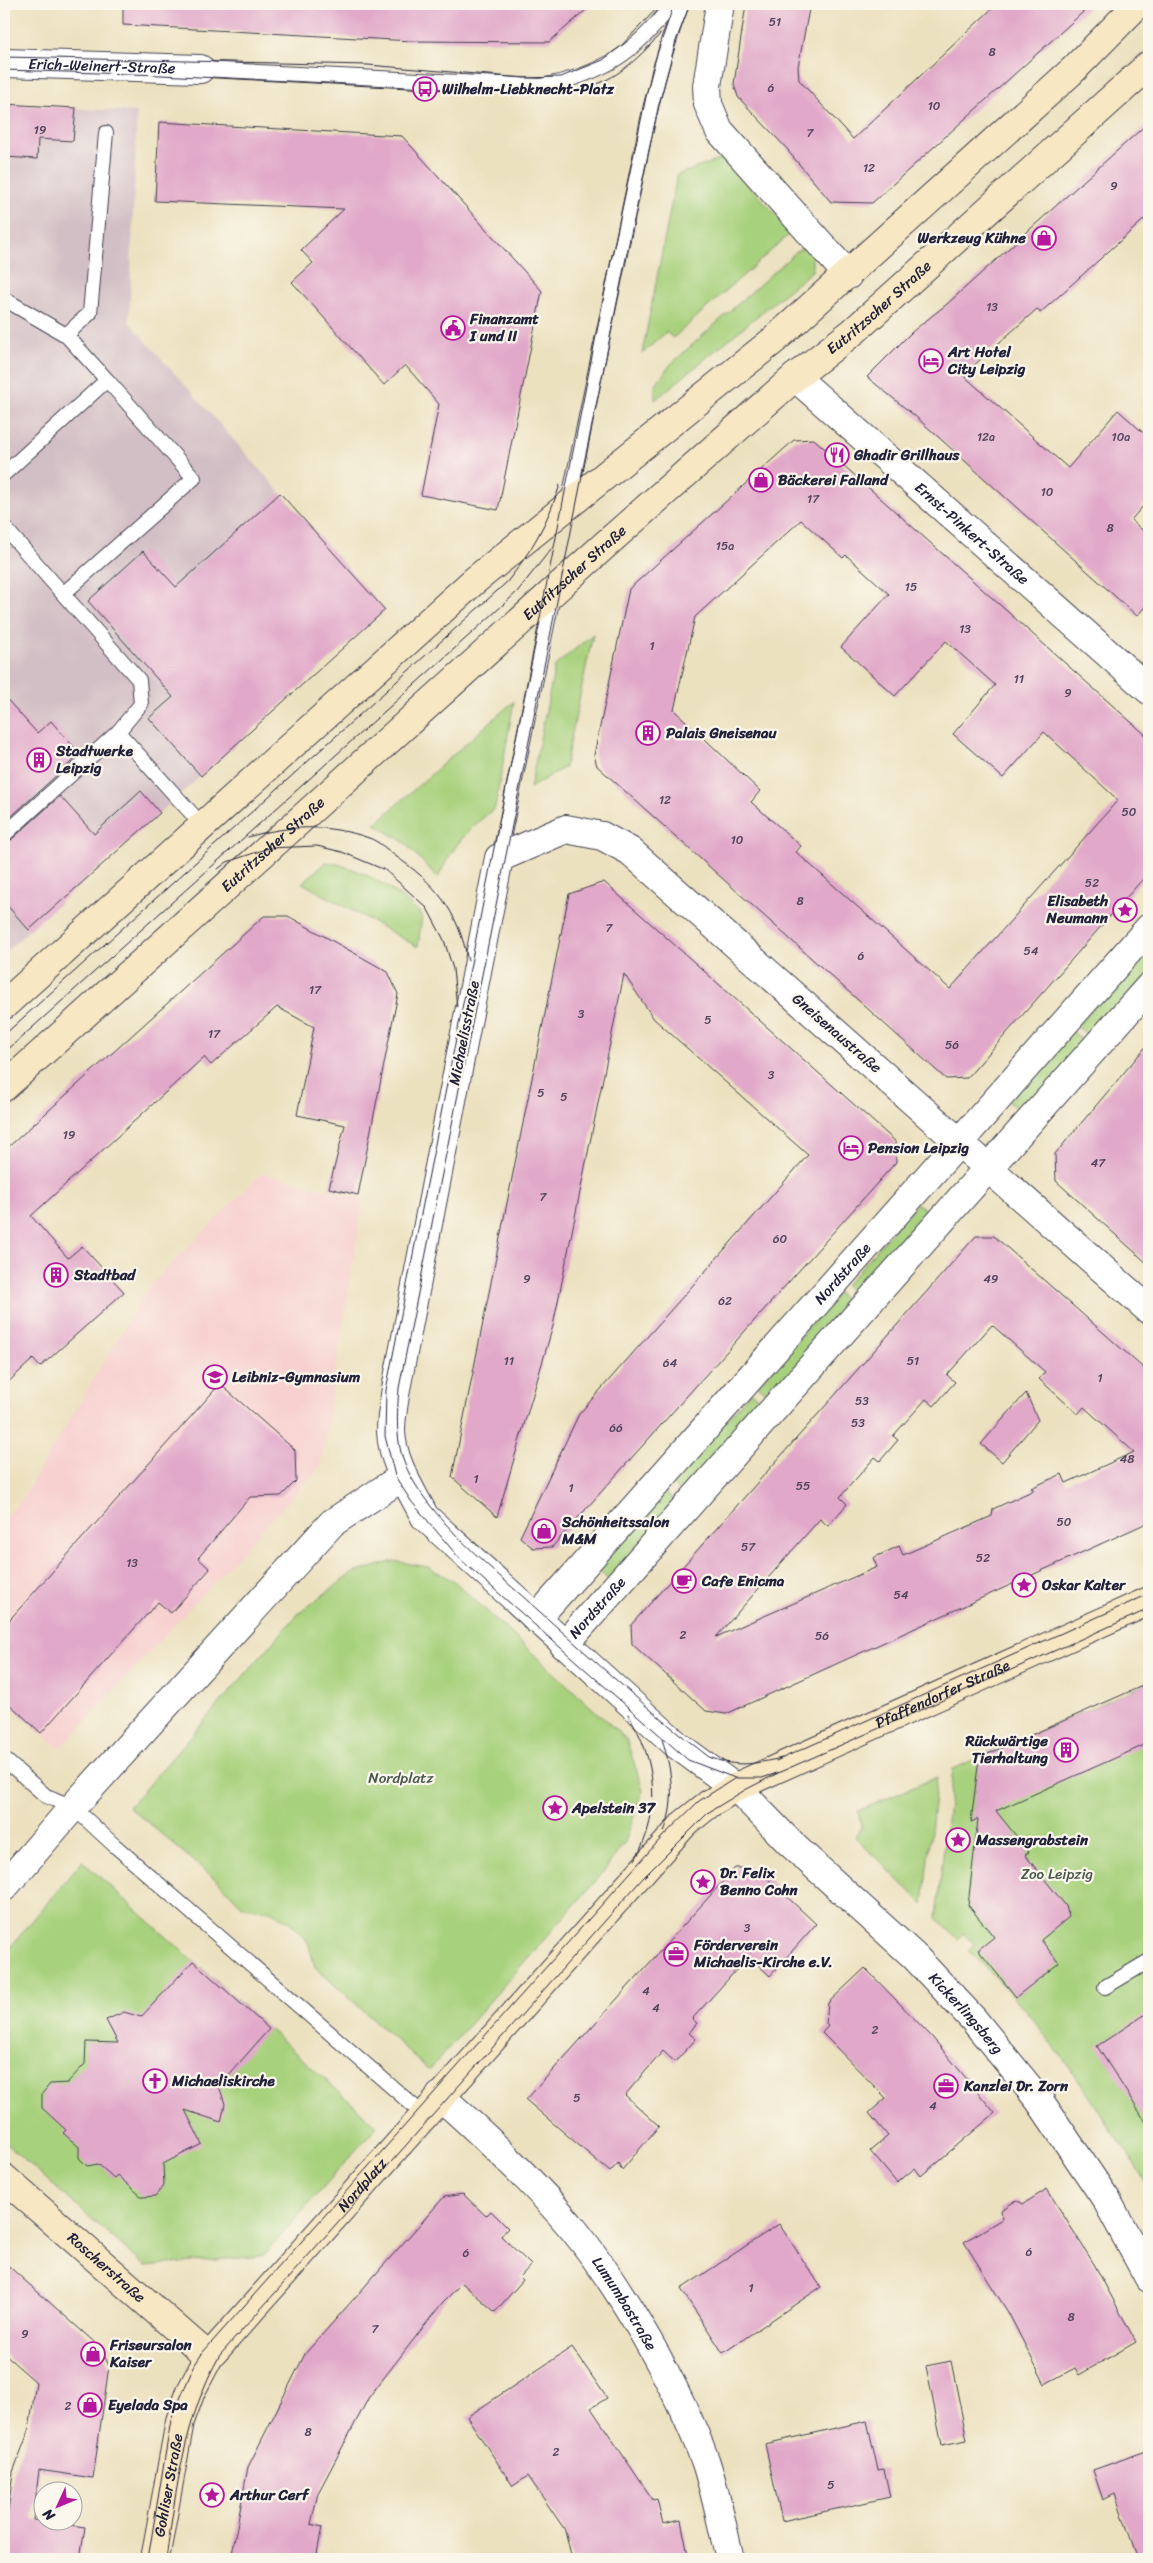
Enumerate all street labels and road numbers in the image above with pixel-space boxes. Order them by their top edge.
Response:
street label: Erich-Weinert-Straße [28,51,176,81]
street label: Eutritzscher Straße [820,254,938,361]
street label: Ernst-Pinkert-Straße [908,475,1035,592]
street label: Eutritzscher Straße [516,518,633,627]
street label: Eutritzscher Straße [215,790,331,899]
street label: Michaelisstraße [441,978,487,1088]
street label: Gneisenaustraße [786,986,888,1080]
street label: Nordstraße [808,1236,878,1310]
street label: Nordstraße [562,1571,632,1645]
street label: Pfaffendorfer Straße [871,1652,1014,1736]
street label: Kickerlingsberg [922,1966,1010,2061]
street label: Nordplatz [331,2151,394,2218]
street label: Roscherstraße [61,2226,152,2310]
street label: Lumumbastraße [585,2251,664,2356]
street label: Gohliser Straße [146,2431,191,2539]

